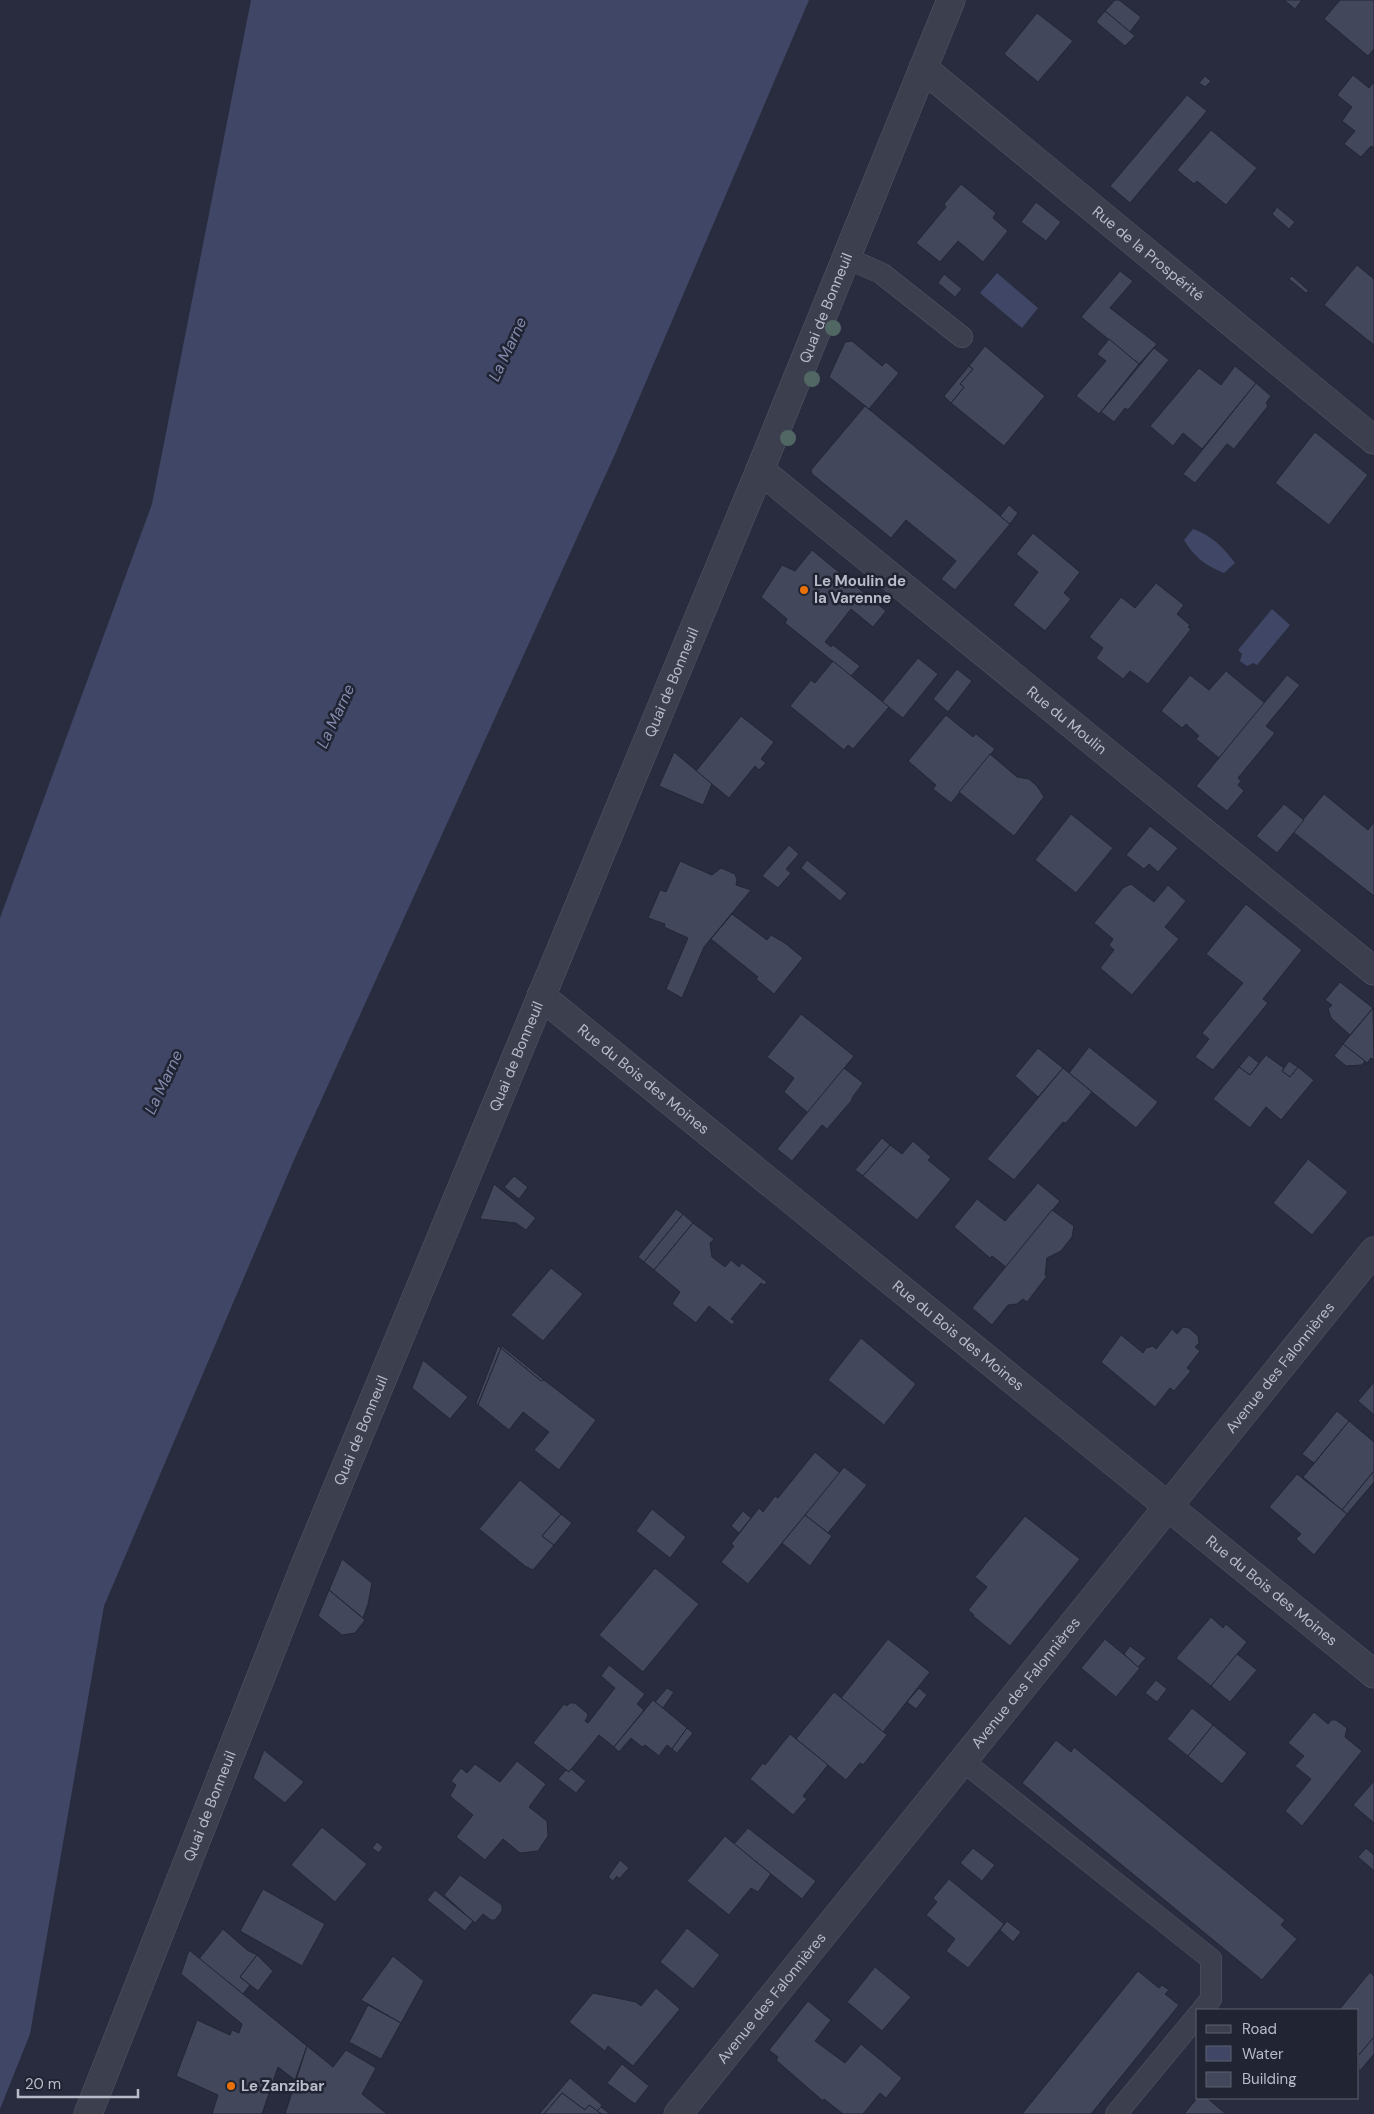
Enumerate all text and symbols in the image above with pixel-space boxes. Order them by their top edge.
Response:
street label: Rue de la Prospérité [1088,202,1208,306]
street label: Quai de Bonneuil [795,250,857,366]
water label: La Marne [483,314,531,385]
place label: Le Moulin de la Varenne [814,571,906,608]
marker: Le Moulin de la Varenne [798,584,810,596]
street label: Quai de Bonneuil [640,625,703,740]
water label: La Marne [311,681,359,752]
street label: Rue du Moulin [1023,682,1111,759]
street label: Quai de Bonneuil [485,999,548,1114]
street label: Rue du Bois des Moines [573,1020,713,1139]
water label: La Marne [139,1047,187,1118]
street label: Rue du Bois des Moines [888,1276,1028,1395]
street label: Avenue des Falonnières [1221,1298,1339,1437]
street label: Quai de Bonneuil [329,1372,393,1488]
street label: Rue du Bois des Moines [1201,1531,1342,1650]
street label: Avenue des Falonnières [967,1613,1085,1753]
street label: Quai de Bonneuil [179,1748,241,1864]
street label: Avenue des Falonnières [713,1928,831,2068]
legend [1196,2009,1359,2099]
text: Road [1242,2019,1277,2039]
text: Water [1242,2044,1284,2064]
scale bar [18,2066,138,2098]
text: Building [1242,2069,1297,2089]
text: 20 m [25,2074,61,2094]
place label: Le Zanzibar [241,2076,325,2096]
marker: Le Zanzibar [225,2080,237,2092]

